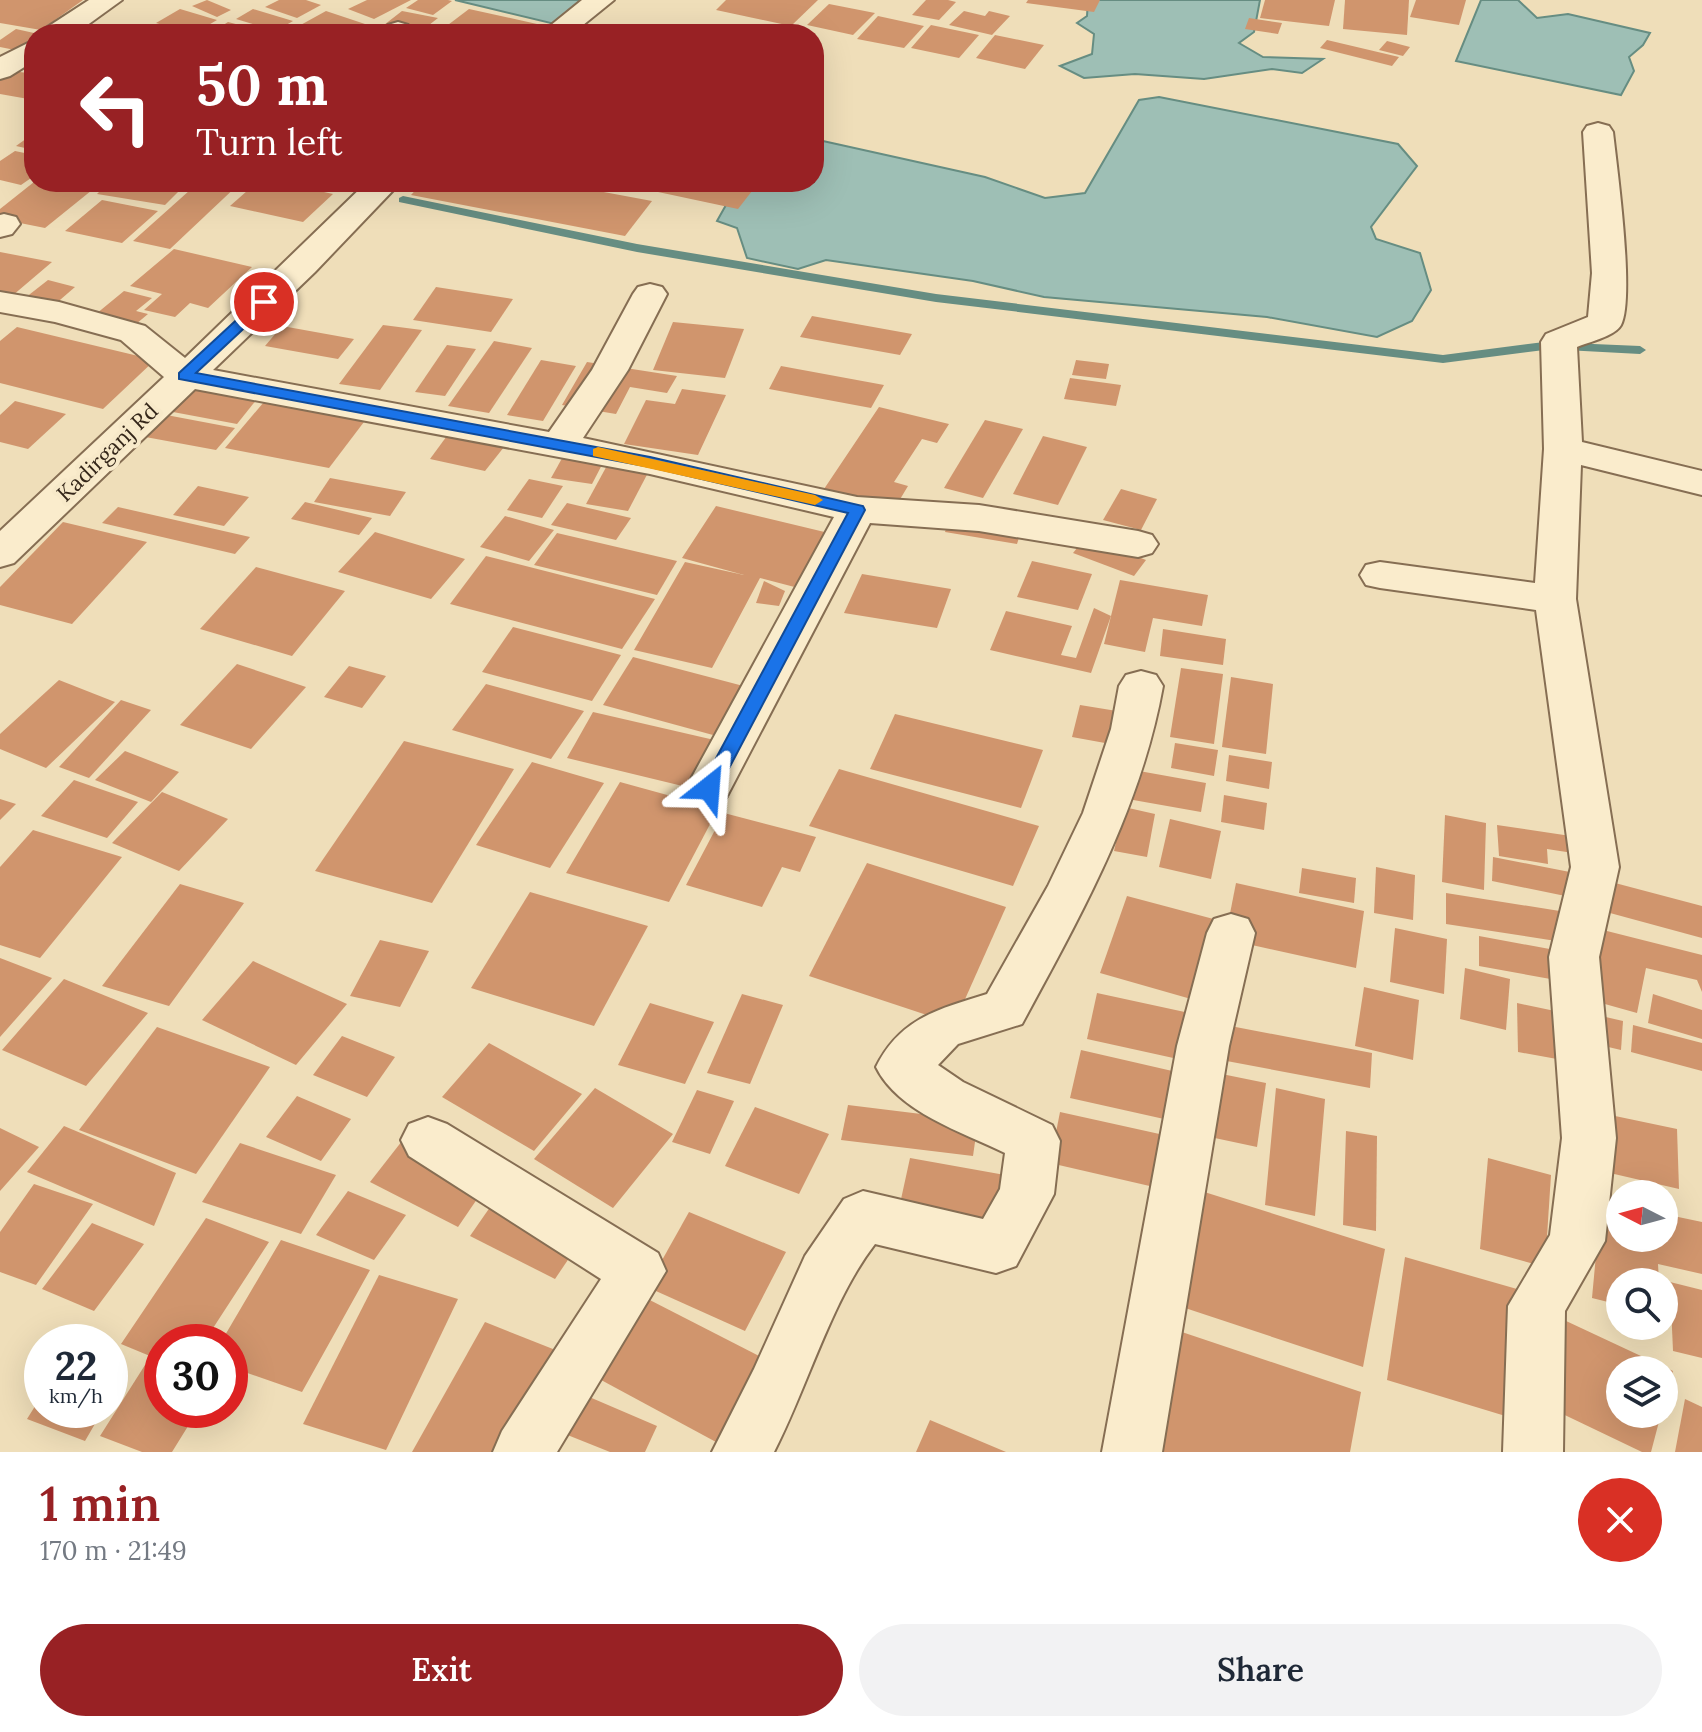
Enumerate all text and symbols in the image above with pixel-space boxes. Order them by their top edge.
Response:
text: 50 m [196,49,328,120]
icon: left [64,56,168,160]
text: Turn left [196,119,343,165]
pin [230,268,298,336]
icon: arrive [242,280,286,324]
street label: Kadirganj Rd [50,397,164,507]
position arrow [667,746,751,830]
north arrow [1606,1180,1678,1252]
map controls [1606,1180,1678,1428]
button: search [1606,1268,1678,1340]
speed limit sign: 30 [144,1324,248,1428]
text: 22 [55,1340,97,1391]
button: layers [1606,1356,1678,1428]
text: km/h [49,1383,103,1408]
text: 1 min [40,1473,160,1534]
button: close [1578,1478,1662,1562]
text: 170 m · 21:49 [40,1534,187,1567]
button: Exit [40,1624,843,1716]
button: Share [859,1624,1662,1716]

